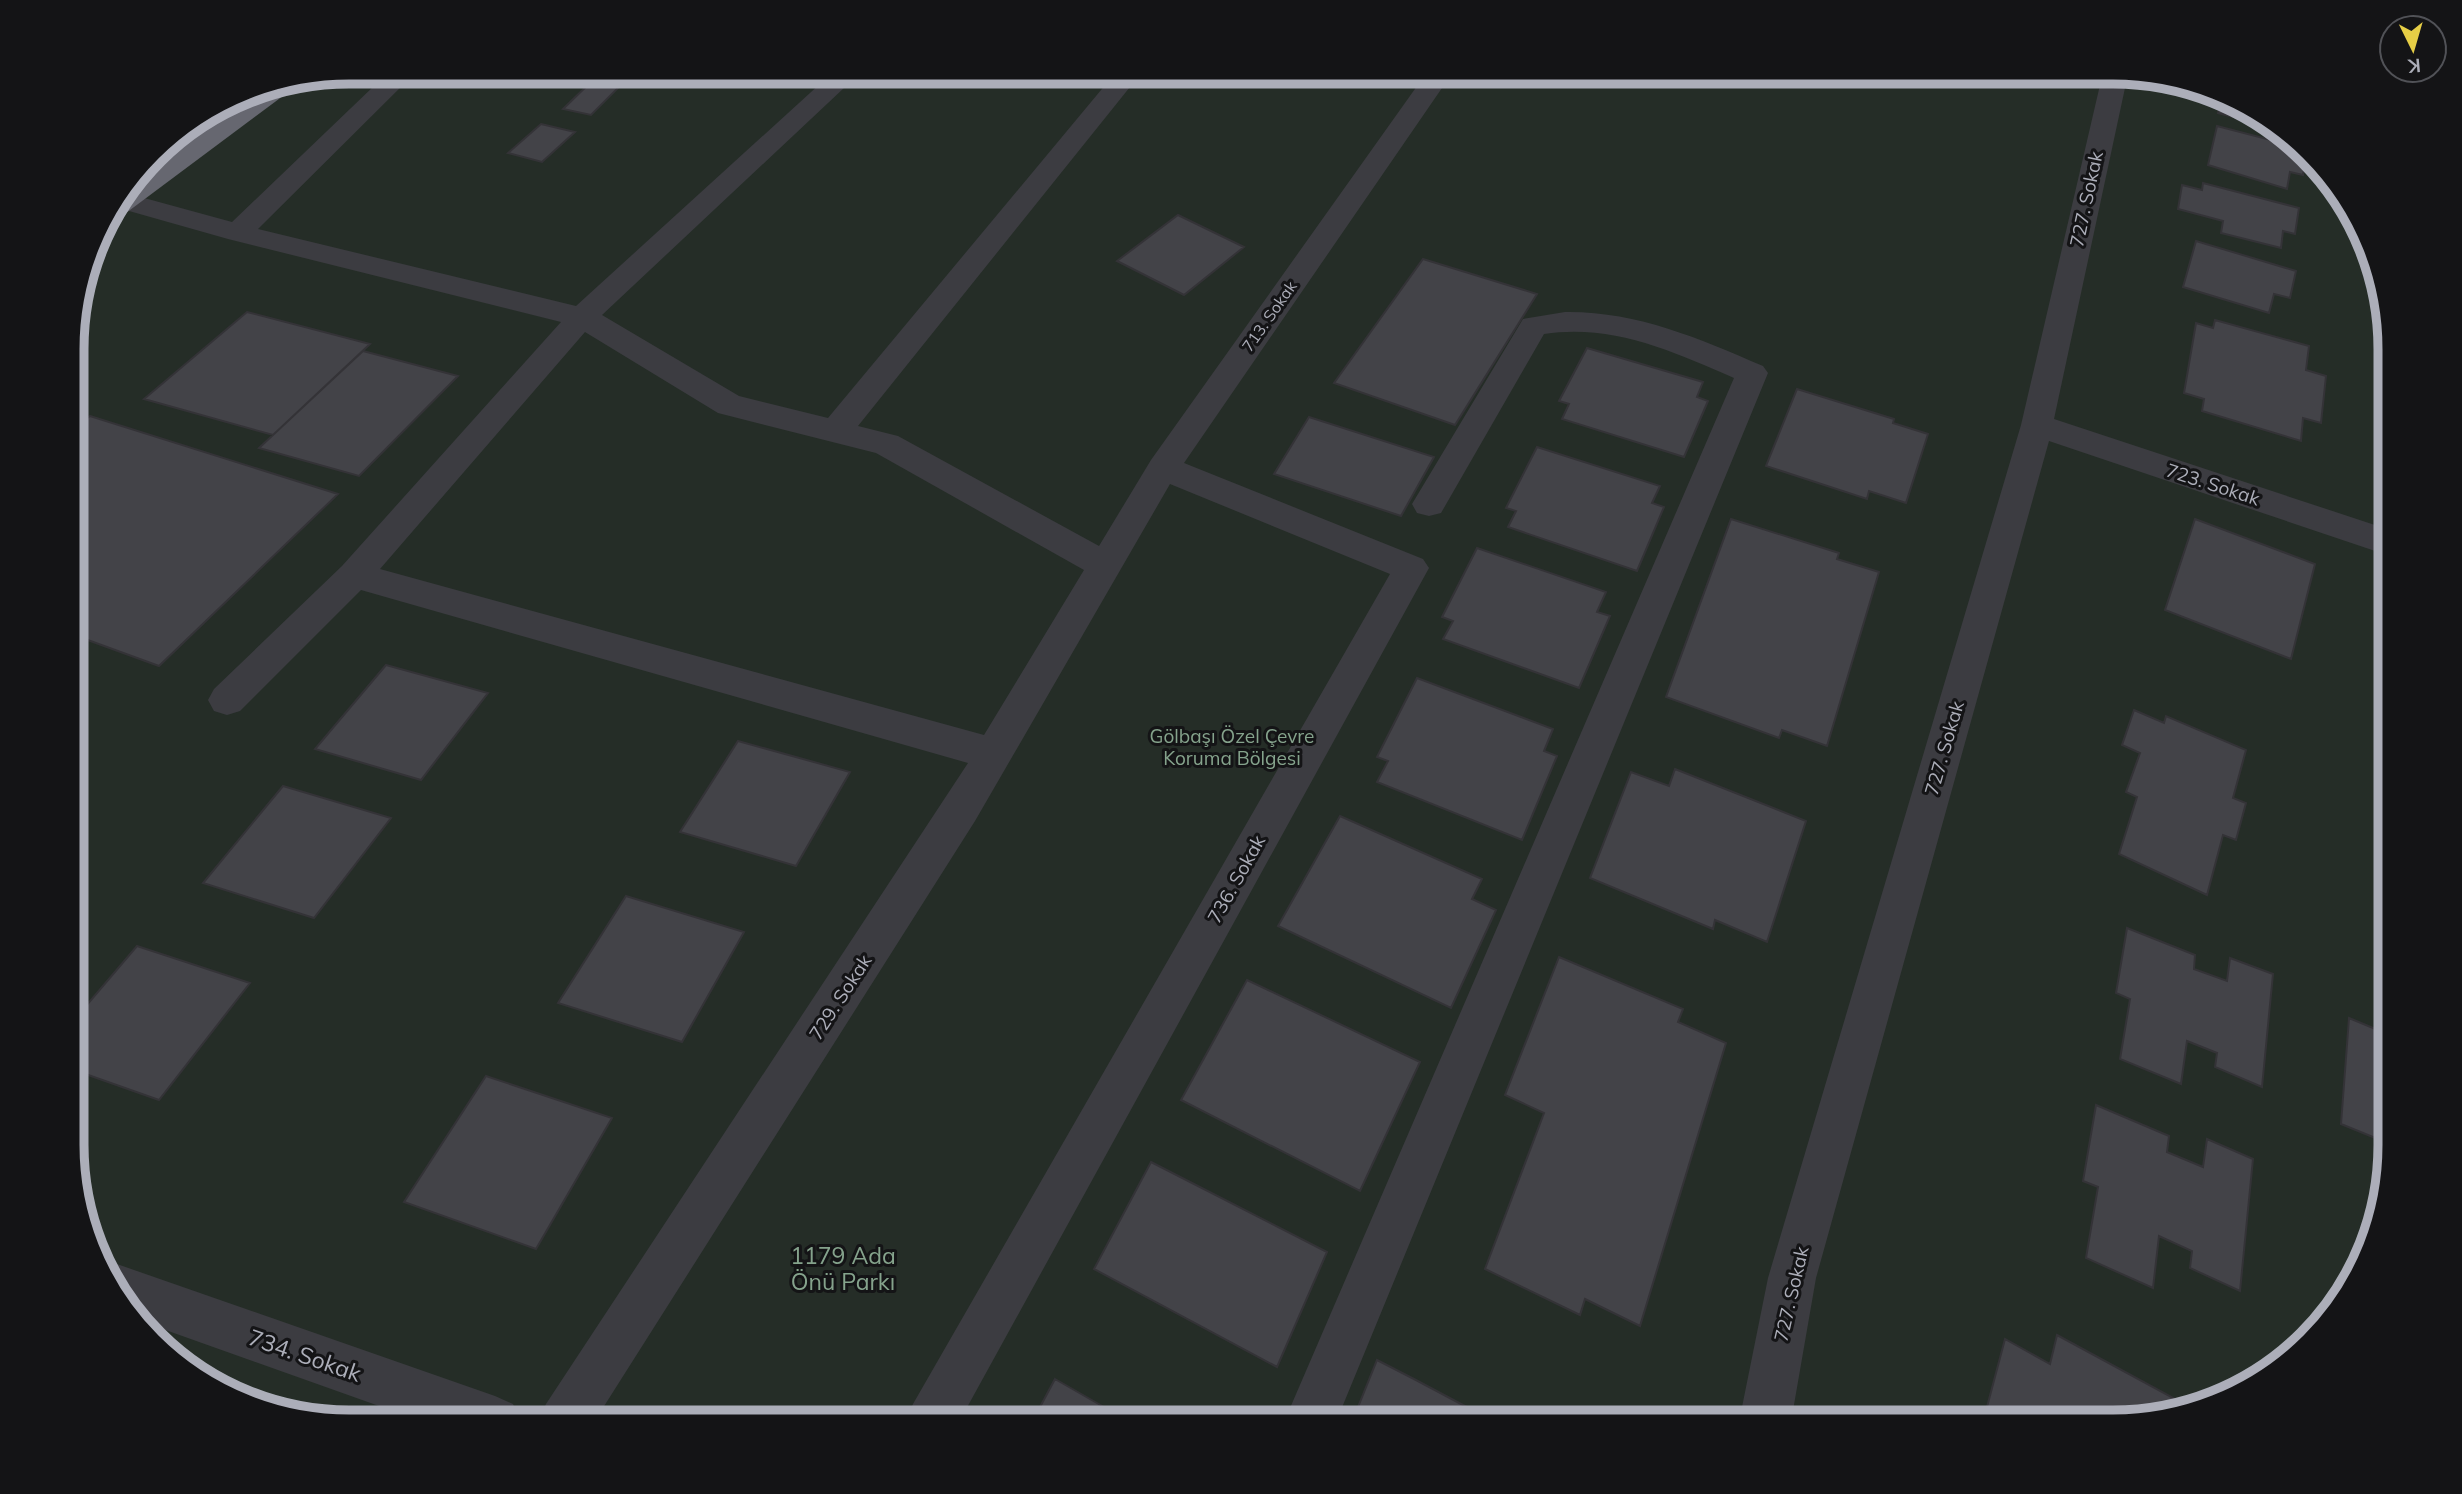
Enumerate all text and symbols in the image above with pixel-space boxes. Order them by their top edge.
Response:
north arrow [2378,14,2448,84]
text: K [2406,53,2422,79]
street label: 727. Sokak [2064,149,2108,249]
street label: 713. Sokak [1237,276,1301,355]
street label: 723. Sokak [2163,458,2263,510]
street label: 727. Sokak [1919,698,1969,798]
park label: Gölbaşı Özel Çevre Koruma Bölgesi [1150,724,1314,770]
street label: 736. Sokak [1202,831,1270,927]
street label: 729. Sokak [804,950,877,1044]
park label: 1179 Ada Önü Parkı [790,1241,896,1296]
street label: 727. Sokak [1768,1244,1814,1344]
street label: 734. Sokak [245,1322,366,1388]

